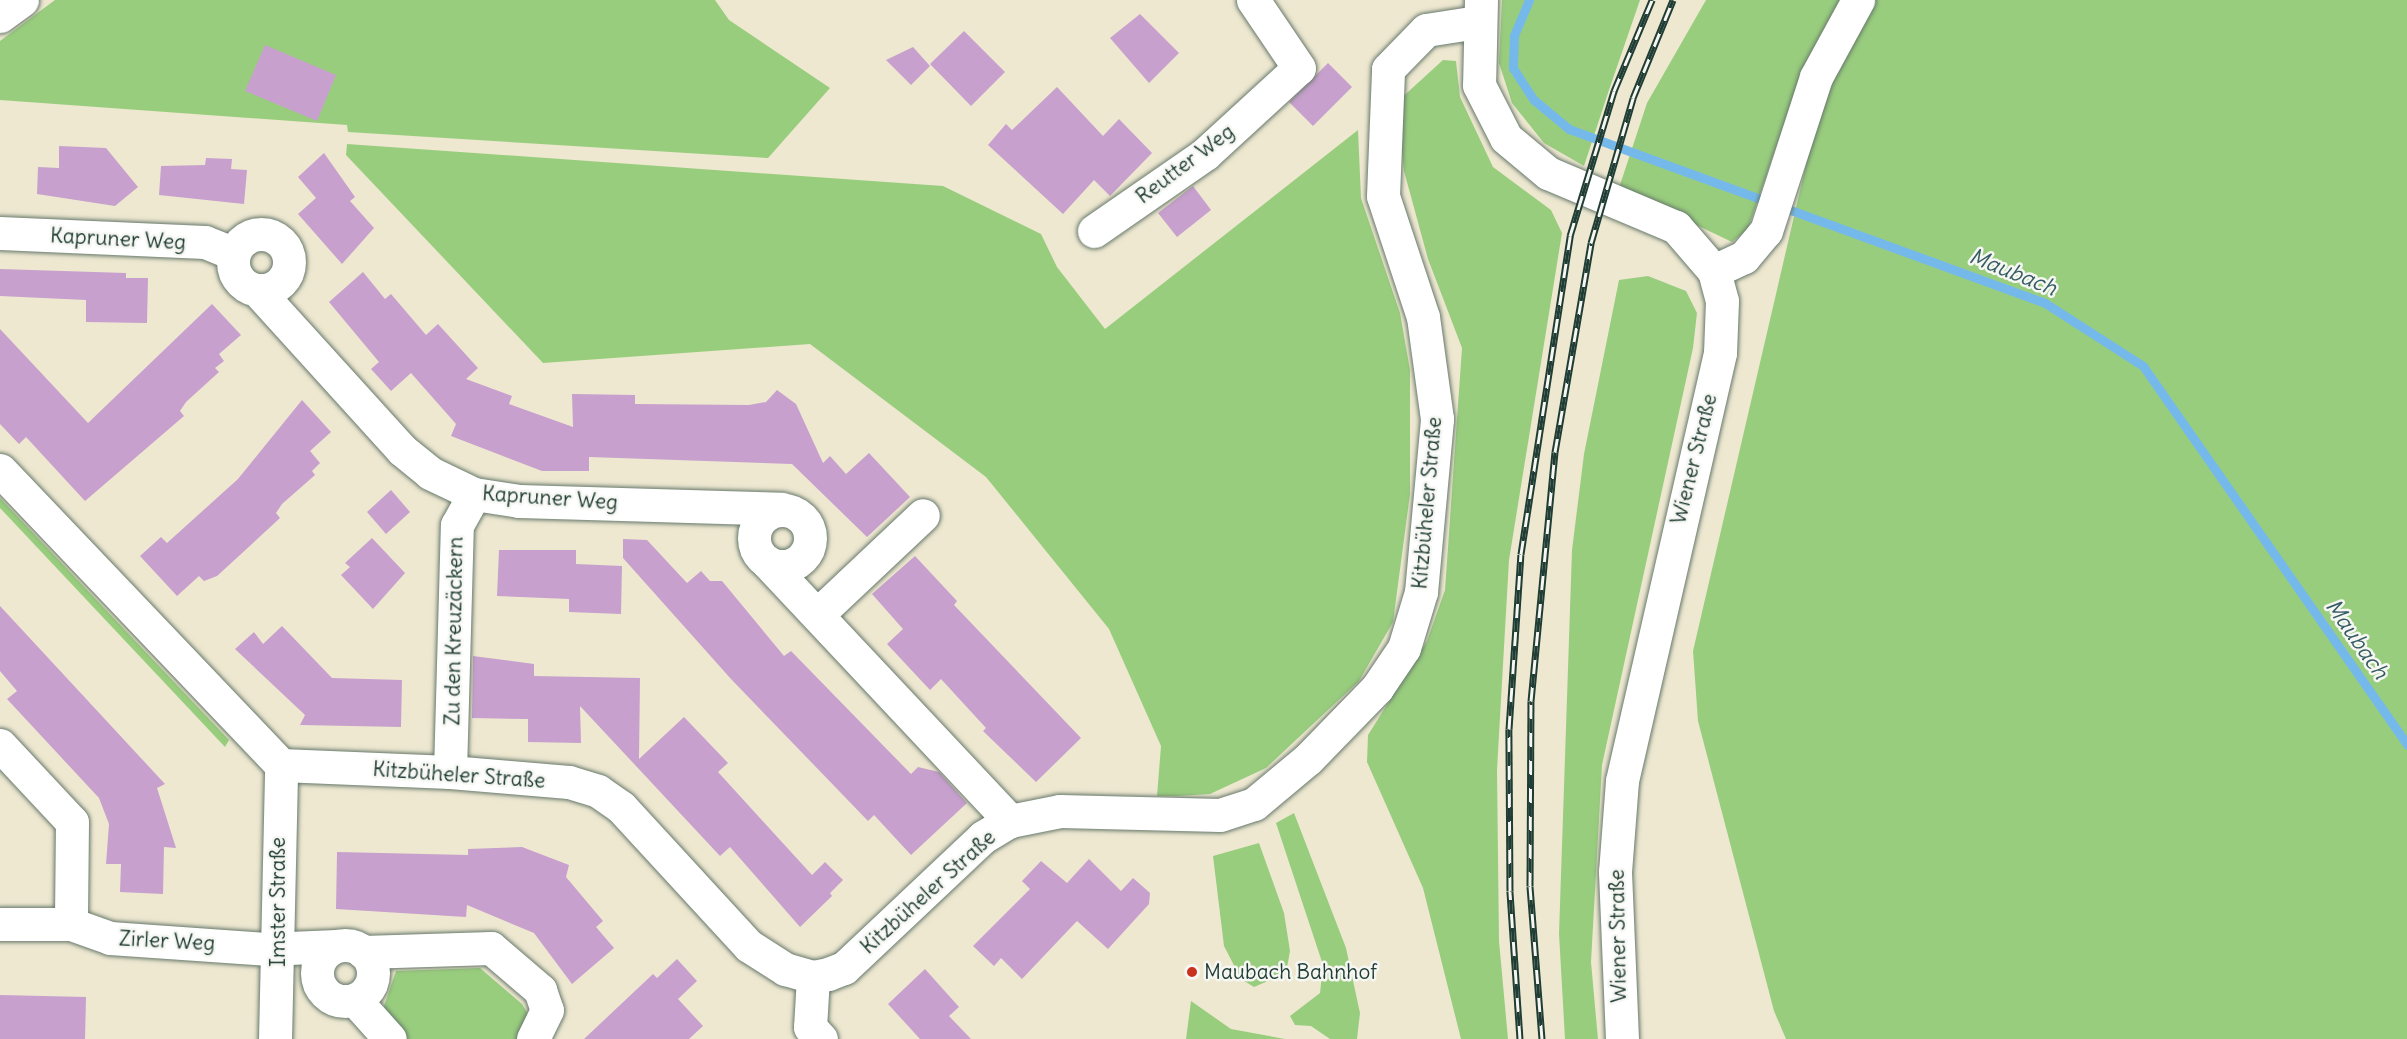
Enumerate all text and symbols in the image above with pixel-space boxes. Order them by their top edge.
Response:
street label: Reutter Weg [1131,119,1239,209]
street label: Kapruner Weg [49,223,187,255]
water label: Maubach [1966,243,2060,301]
street label: Wiener Straße [1666,391,1722,527]
street label: Kitzbüheler Straße [1407,416,1447,590]
street label: Kapruner Weg [481,481,619,515]
street label: Zu den Kreuzäckern [440,536,468,726]
water label: Maubach [2320,594,2394,684]
street label: Kitzbüheler Straße [372,756,546,794]
street label: Kitzbüheler Straße [855,825,1001,959]
street label: Imster Straße [265,837,291,967]
street label: Wiener Straße [1604,869,1632,1003]
street label: Zirler Weg [118,926,216,956]
place label: Maubach Bahnhof [1204,959,1377,985]
marker: Maubach Bahnhof [1185,965,1199,979]

